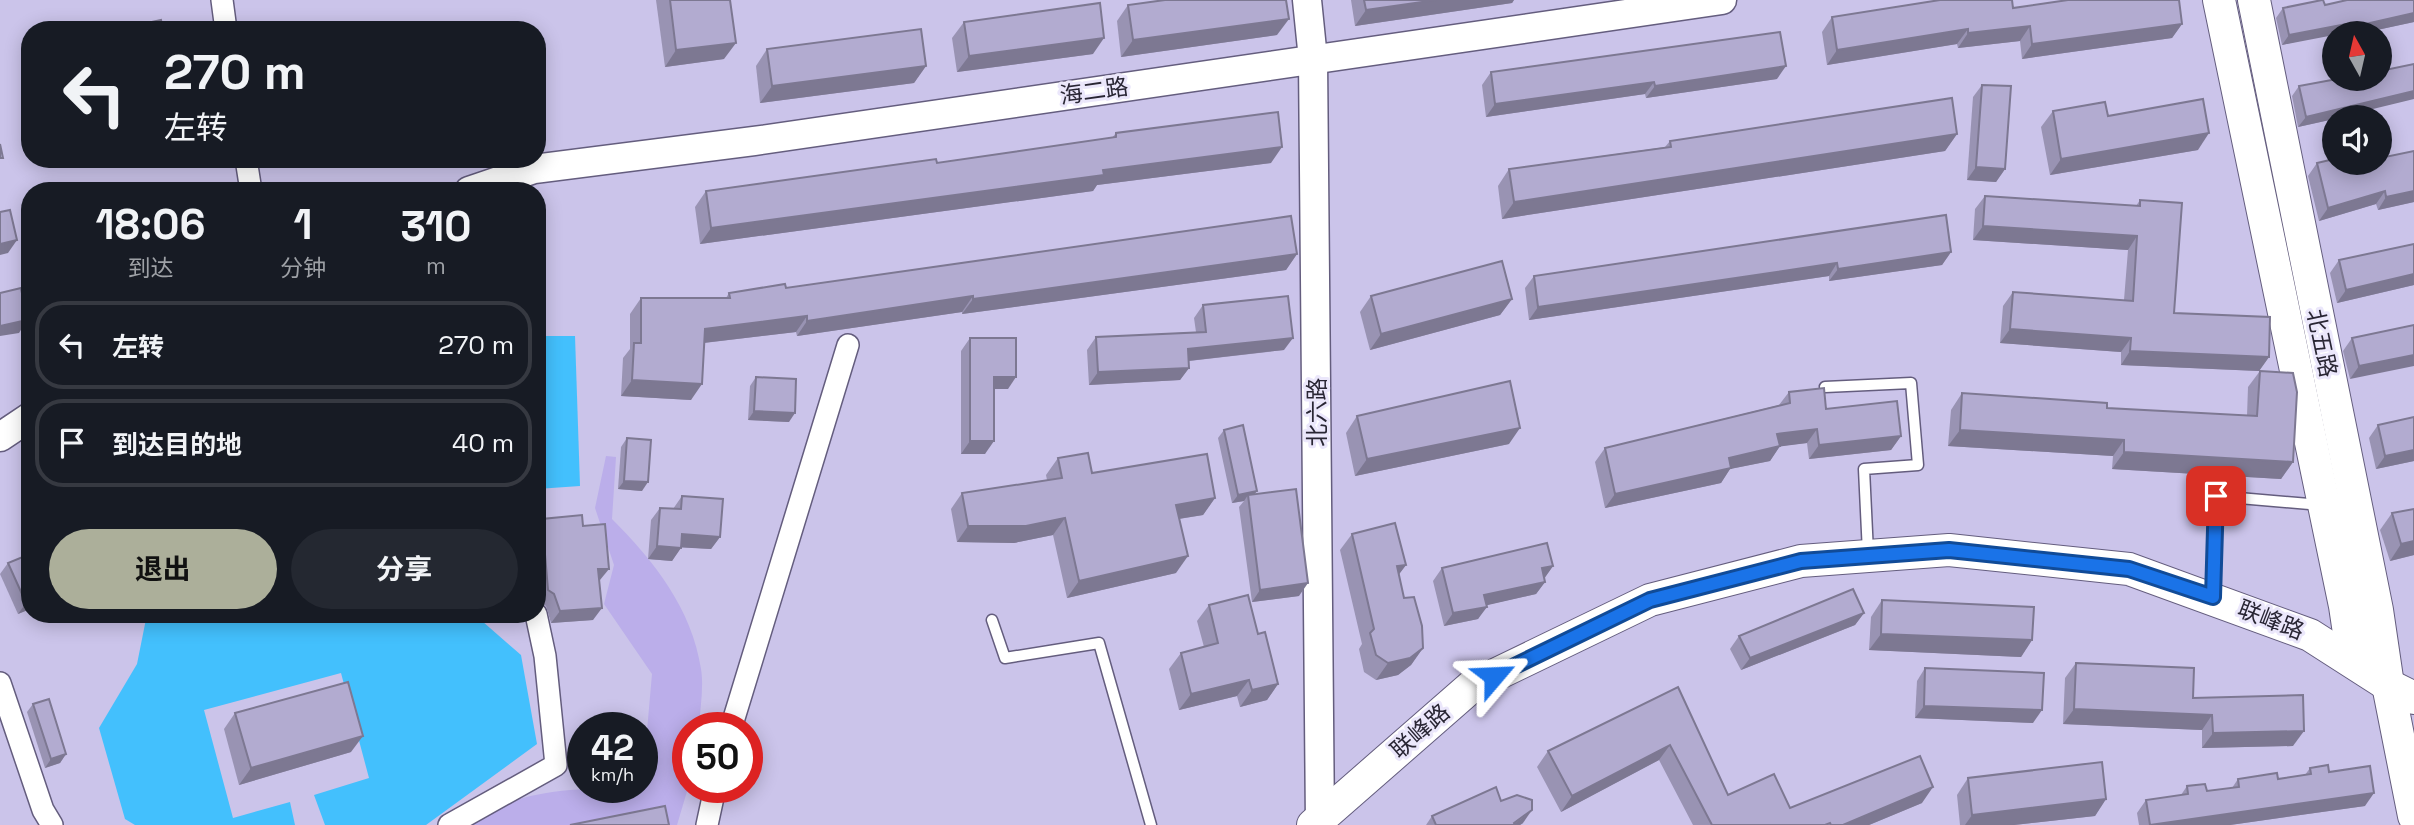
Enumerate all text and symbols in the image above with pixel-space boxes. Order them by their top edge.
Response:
north arrow [2322,21,2392,91]
map controls [2322,21,2392,175]
text: 270 m [164,41,306,103]
icon: left [49,49,140,140]
street label: 海二路 [1058,71,1130,111]
button: sound [2322,105,2392,175]
text: 左转 [164,108,228,148]
text: 18:06 [96,198,205,251]
text: 1 [293,198,312,251]
text: 310 [400,200,471,253]
text: m [426,251,446,281]
text: 到达 [127,253,173,283]
text: 分钟 [280,253,326,283]
street label: 北五路 [2300,306,2344,380]
icon: left [53,326,91,364]
text: 270 m [438,328,514,362]
text: 左转 [112,330,164,364]
street label: 北六路 [1302,378,1332,447]
icon: arrive [53,424,91,462]
text: 40 m [452,426,514,460]
text: 到达目的地 [112,428,242,462]
pin [2186,466,2246,526]
icon: arrive [2197,477,2235,515]
button: 退出 [49,529,277,609]
button: 分享 [291,529,518,609]
street label: 联峰路 [2233,594,2309,646]
position arrow [1457,639,1531,713]
street label: 联峰路 [1384,697,1456,765]
speed limit sign: 50 [672,712,763,803]
text: 42 [591,726,634,770]
text: km/h [591,763,634,786]

